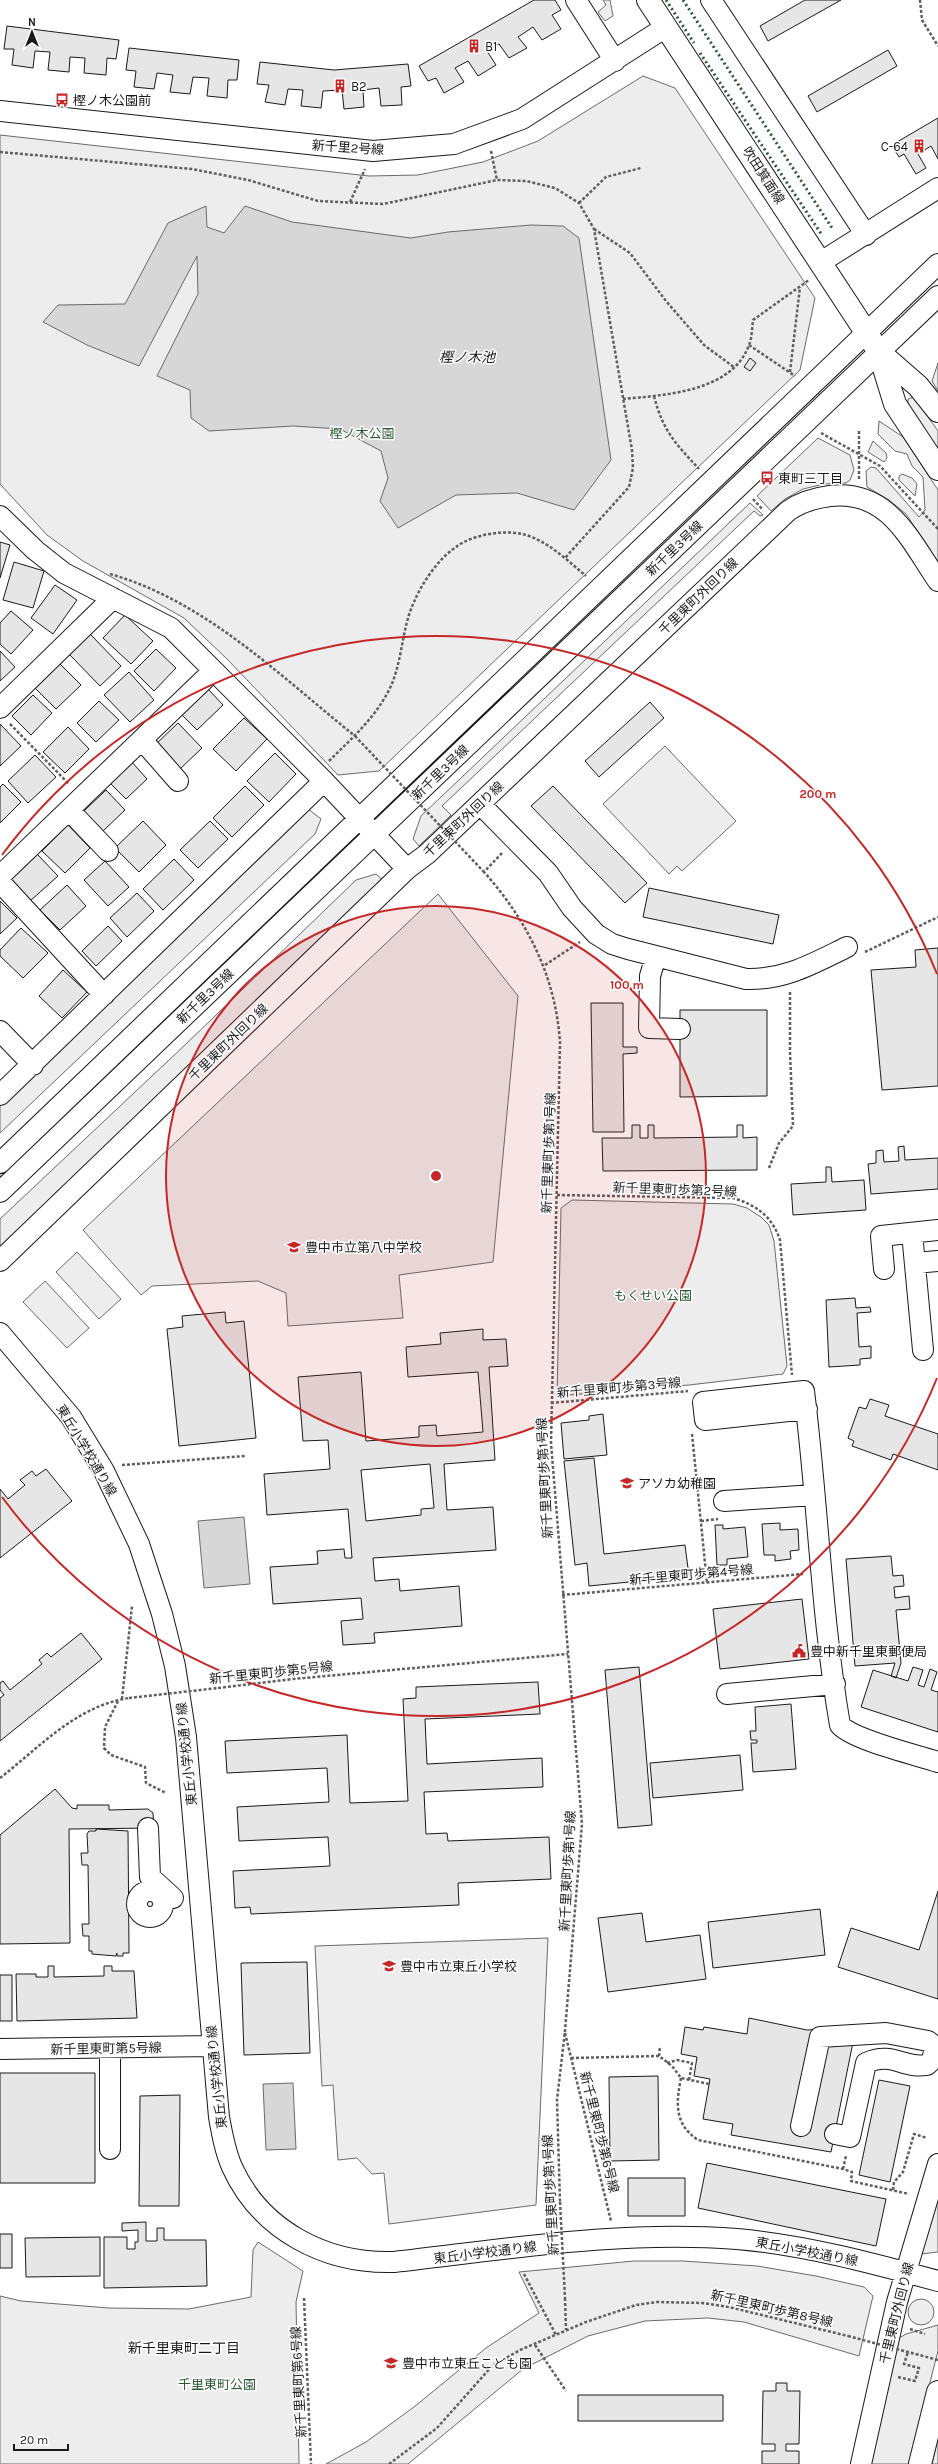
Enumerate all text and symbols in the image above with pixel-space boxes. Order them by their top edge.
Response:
north arrow [12,12,52,52]
text: N [28,16,36,29]
building icon: B1 [466,38,482,54]
place label: B1 [485,39,497,54]
building icon: B2 [332,78,348,94]
place label: B2 [351,79,367,94]
bus stop icon: 樫ノ木公園前 [54,92,70,108]
place label: 樫ノ木公園前 [73,93,151,108]
street label: 新千里2号線 [311,137,385,158]
building icon: C-64 [911,138,927,154]
place label: C-64 [881,139,908,154]
street label: 吹田箕面線 [740,144,788,207]
water label: 樫ノ木池 [439,349,497,366]
park label: 樫ノ木公園 [329,426,395,441]
bus stop icon: 東町三丁目 [759,470,775,486]
place label: 東町三丁目 [778,471,843,486]
street label: 新千里3号線 [643,518,706,579]
street label: 千里東町外回り線 [656,555,741,638]
street label: 新千里3号線 [409,742,472,803]
street label: 千里東町外回り線 [420,778,506,860]
text: 200 m [800,787,836,801]
street label: 新千里3号線 [174,966,237,1027]
text: 100 m [610,978,644,992]
street label: 千里東町外回り線 [186,1001,271,1084]
street label: 新千里東町歩第1号線 [539,1092,558,1214]
centre of rings [429,1169,443,1183]
street label: 新千里東町歩第2号線 [612,1180,737,1199]
school or university icon: 豊中市立第八中学校 [286,1239,302,1255]
place label: 豊中市立第八中学校 [305,1240,422,1255]
park label: もくせい公園 [614,1288,692,1303]
street label: 新千里東町歩第3号線 [556,1375,682,1400]
street label: 東丘小学校通り線 [53,1402,120,1499]
street label: 新千里東町歩第1号線 [534,1417,555,1539]
school or university icon: アソカ幼稚園 [619,1475,635,1491]
place label: アソカ幼稚園 [638,1476,716,1491]
street label: 新千里東町歩第4号線 [628,1562,754,1587]
public building icon: 豊中新千里東郵便局 [791,1643,807,1659]
place label: 豊中新千里東郵便局 [810,1644,927,1659]
street label: 新千里東町歩第5号線 [208,1659,334,1686]
street label: 東丘小学校通り線 [174,1701,199,1806]
street label: 新千里東町歩第1号線 [557,1810,578,1932]
school or university icon: 豊中市立東丘小学校 [381,1958,397,1974]
place label: 豊中市立東丘小学校 [400,1959,517,1974]
street label: 東丘小学校通り線 [204,2024,229,2129]
street label: 新千里東町第5号線 [50,2040,162,2057]
street label: 新千里東町歩第6号線 [577,2070,622,2194]
street label: 新千里東町歩第1号線 [540,2134,561,2256]
street label: 東丘小学校通り線 [754,2234,859,2269]
street label: 東丘小学校通り線 [433,2239,538,2266]
street label: 千里東町外回り線 [877,2261,916,2365]
street label: 新千里東町歩第8号線 [709,2287,834,2330]
street label: 新千里東町第6号線 [288,2326,309,2438]
district label: 新千里東町二丁目 [128,2340,240,2357]
school or university icon: 豊中市立東丘こども園 [383,2355,399,2371]
place label: 豊中市立東丘こども園 [402,2356,532,2371]
park label: 千里東町公園 [178,2377,256,2392]
scale bar [14,2426,68,2452]
text: 20 m [20,2433,48,2447]

